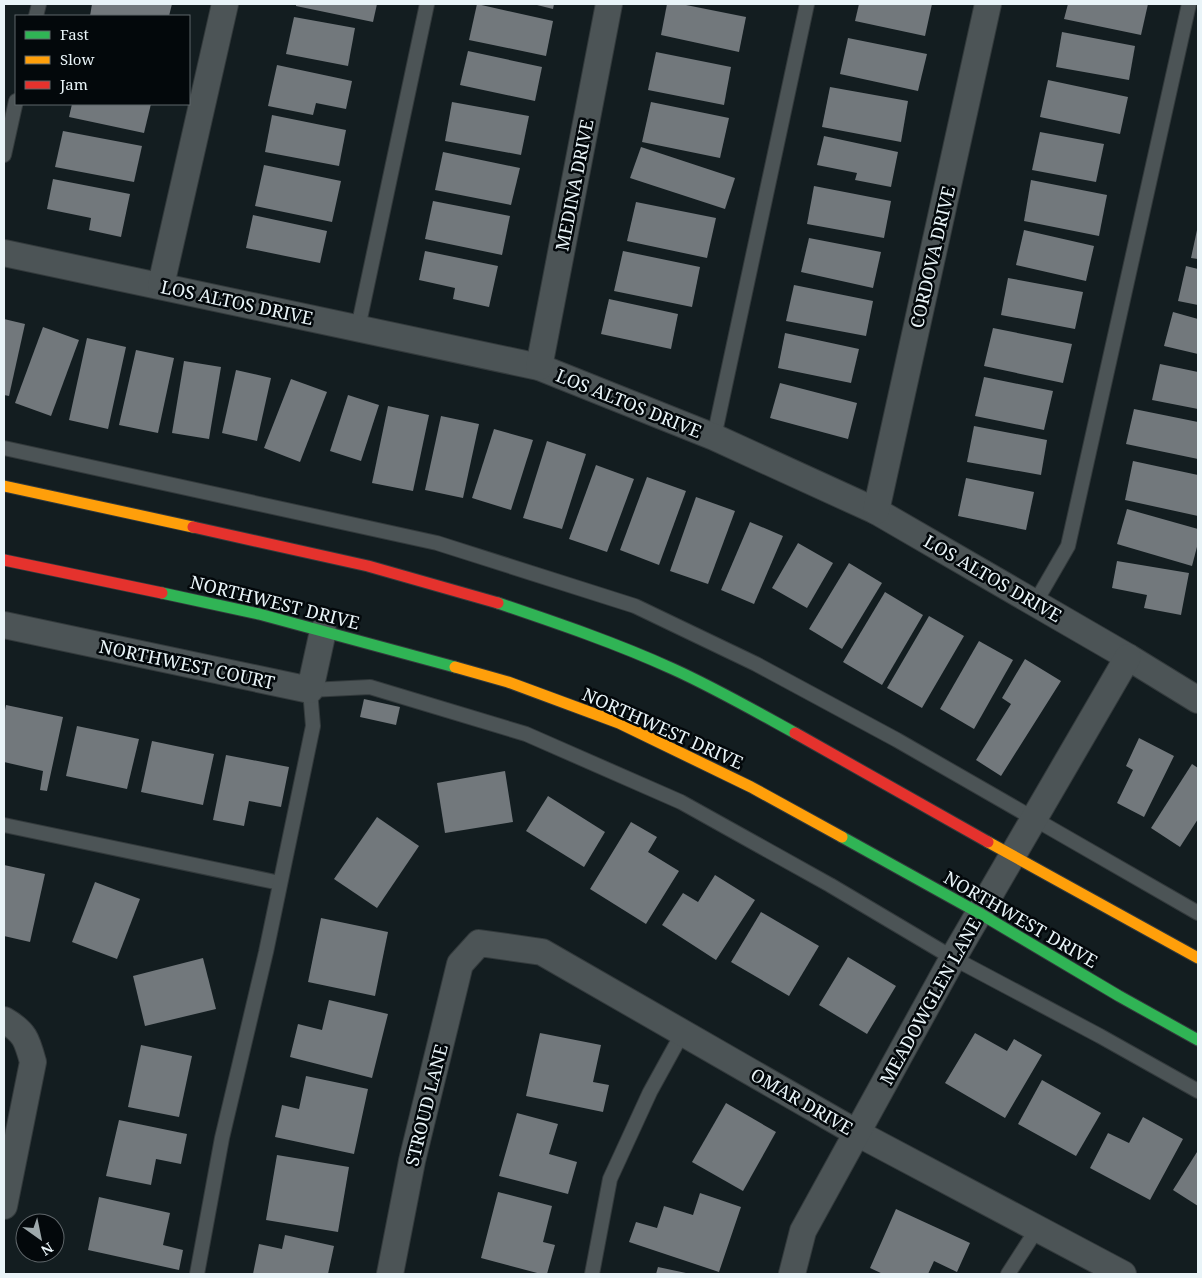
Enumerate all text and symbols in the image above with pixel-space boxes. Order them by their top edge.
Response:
legend [15,15,190,105]
text: Fast [60,24,89,44]
text: Slow [60,49,94,69]
text: Jam [59,74,88,94]
street label: MEDINA DRIVE [549,117,599,253]
street label: CORDOVA DRIVE [904,184,960,330]
street label: LOS ALTOS DRIVE [159,274,315,330]
street label: LOS ALTOS DRIVE [553,363,705,443]
street label: LOS ALTOS DRIVE [920,529,1066,627]
street label: NORTHWEST DRIVE [188,569,362,635]
street label: NORTHWEST COURT [97,634,277,694]
street label: NORTHWEST DRIVE [579,682,747,774]
street label: NORTHWEST DRIVE [940,865,1102,973]
street label: MEADOWGLEN LANE [874,913,986,1089]
street label: STROUD LANE [399,1042,453,1168]
street label: OMAR DRIVE [747,1062,857,1140]
north arrow [15,1213,65,1263]
text: N [38,1238,57,1260]

